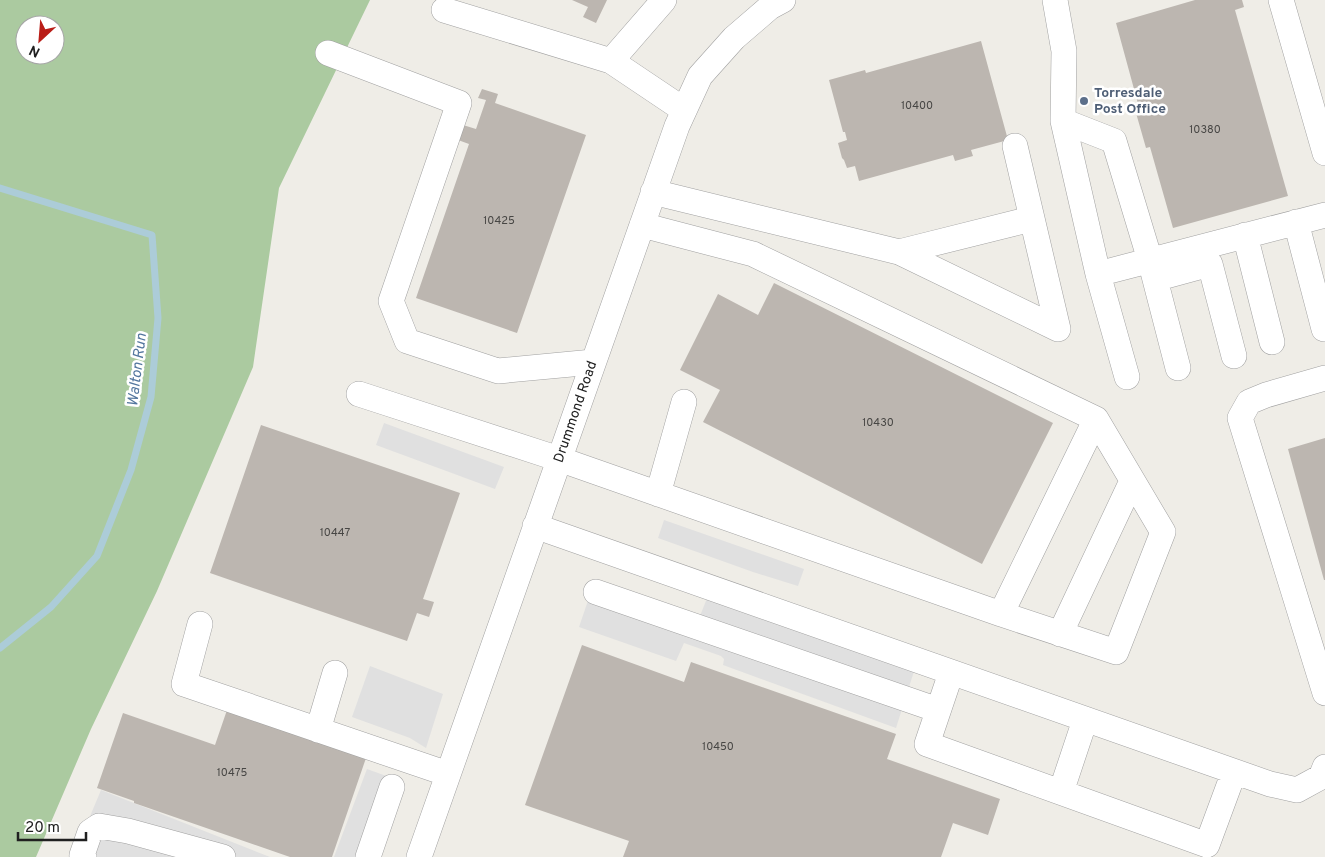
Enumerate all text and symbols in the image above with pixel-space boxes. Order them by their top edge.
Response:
north arrow [15,15,65,65]
text: N [27,40,43,60]
place label: Torresdale Post Office [1094,85,1166,118]
marker: Torresdale Post Office [1078,95,1090,107]
house number: 10400 [901,99,933,113]
house number: 10380 [1189,123,1221,137]
house number: 10425 [483,214,515,228]
water label: Walton Run [124,332,152,408]
street label: Drummond Road [551,359,601,465]
house number: 10430 [862,416,894,430]
house number: 10447 [320,526,350,540]
house number: 10450 [702,740,734,754]
house number: 10475 [217,766,247,780]
scale bar [18,810,85,842]
text: 20 m [25,819,60,838]

